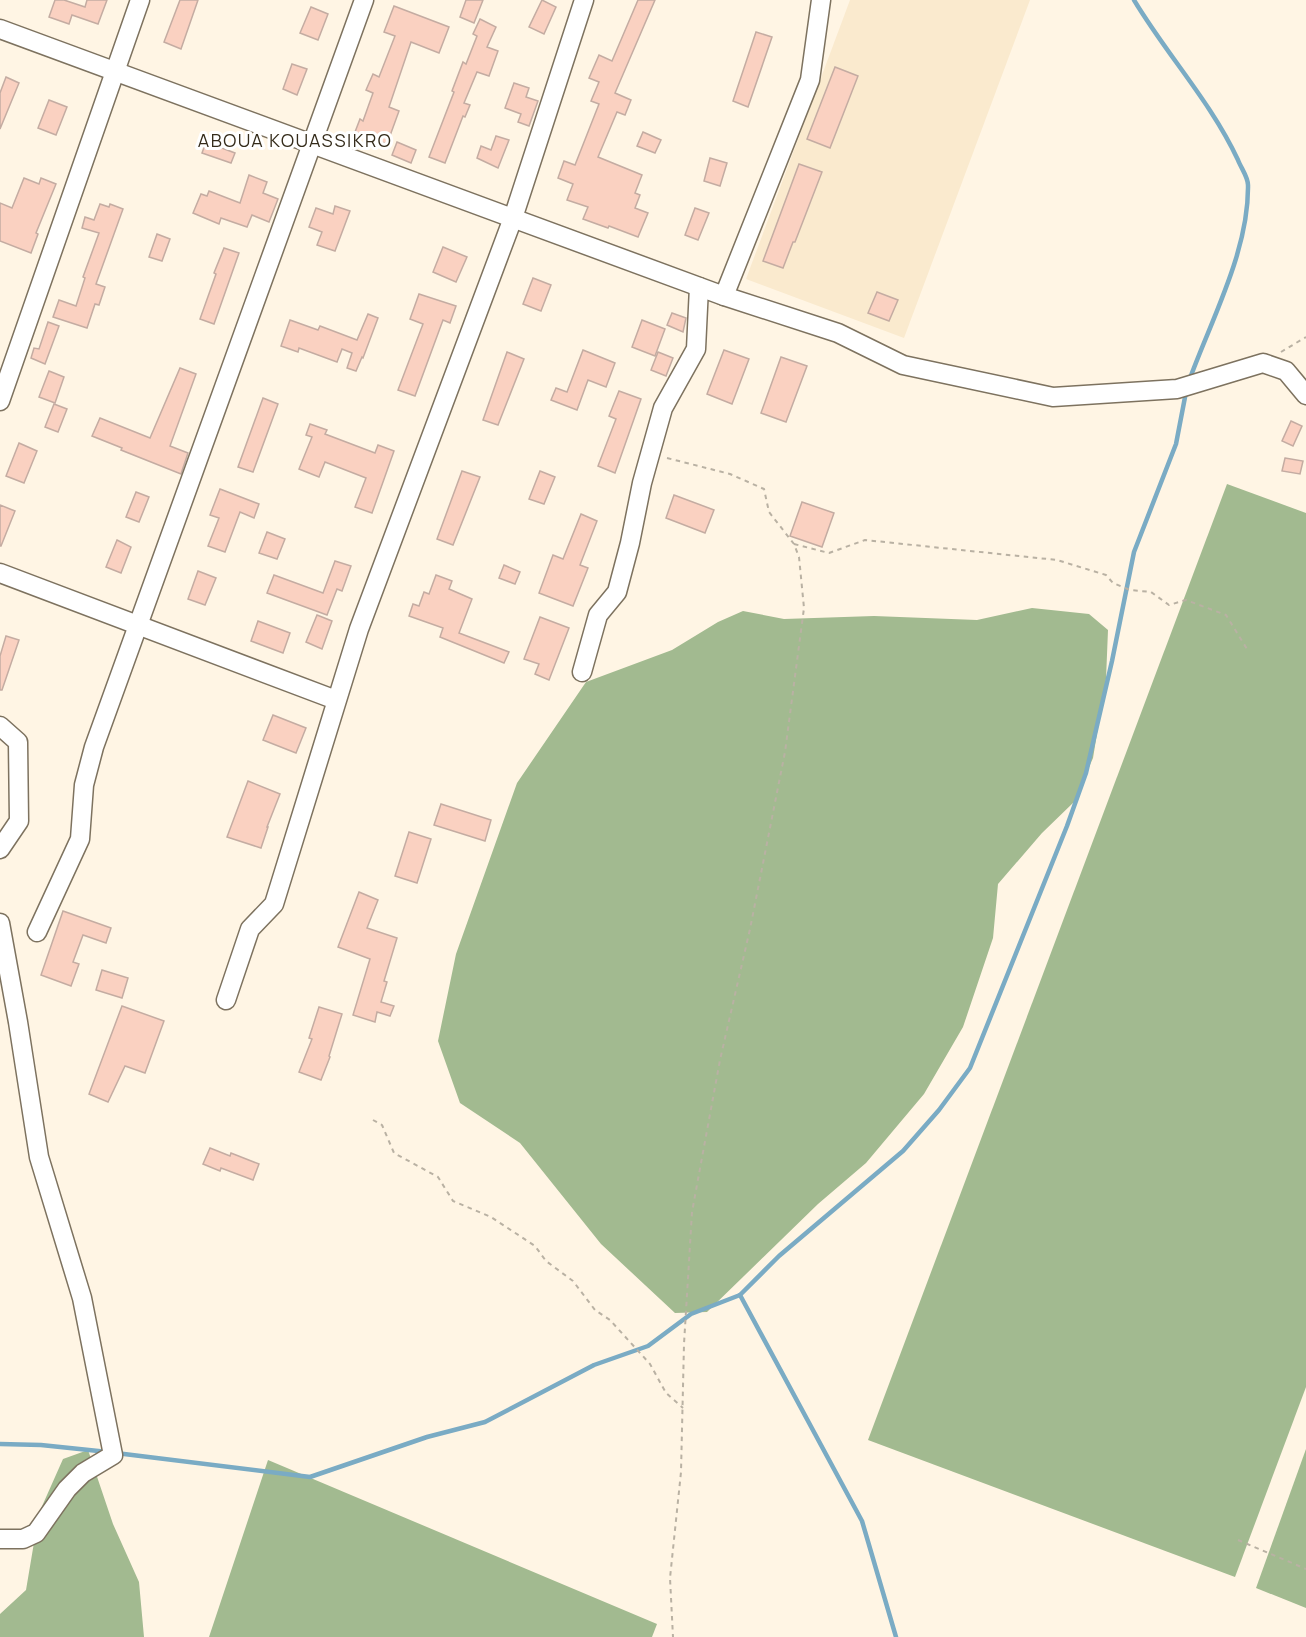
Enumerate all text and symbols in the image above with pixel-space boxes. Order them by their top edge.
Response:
district label: ABOUA KOUASSIKRO [198,128,392,152]

